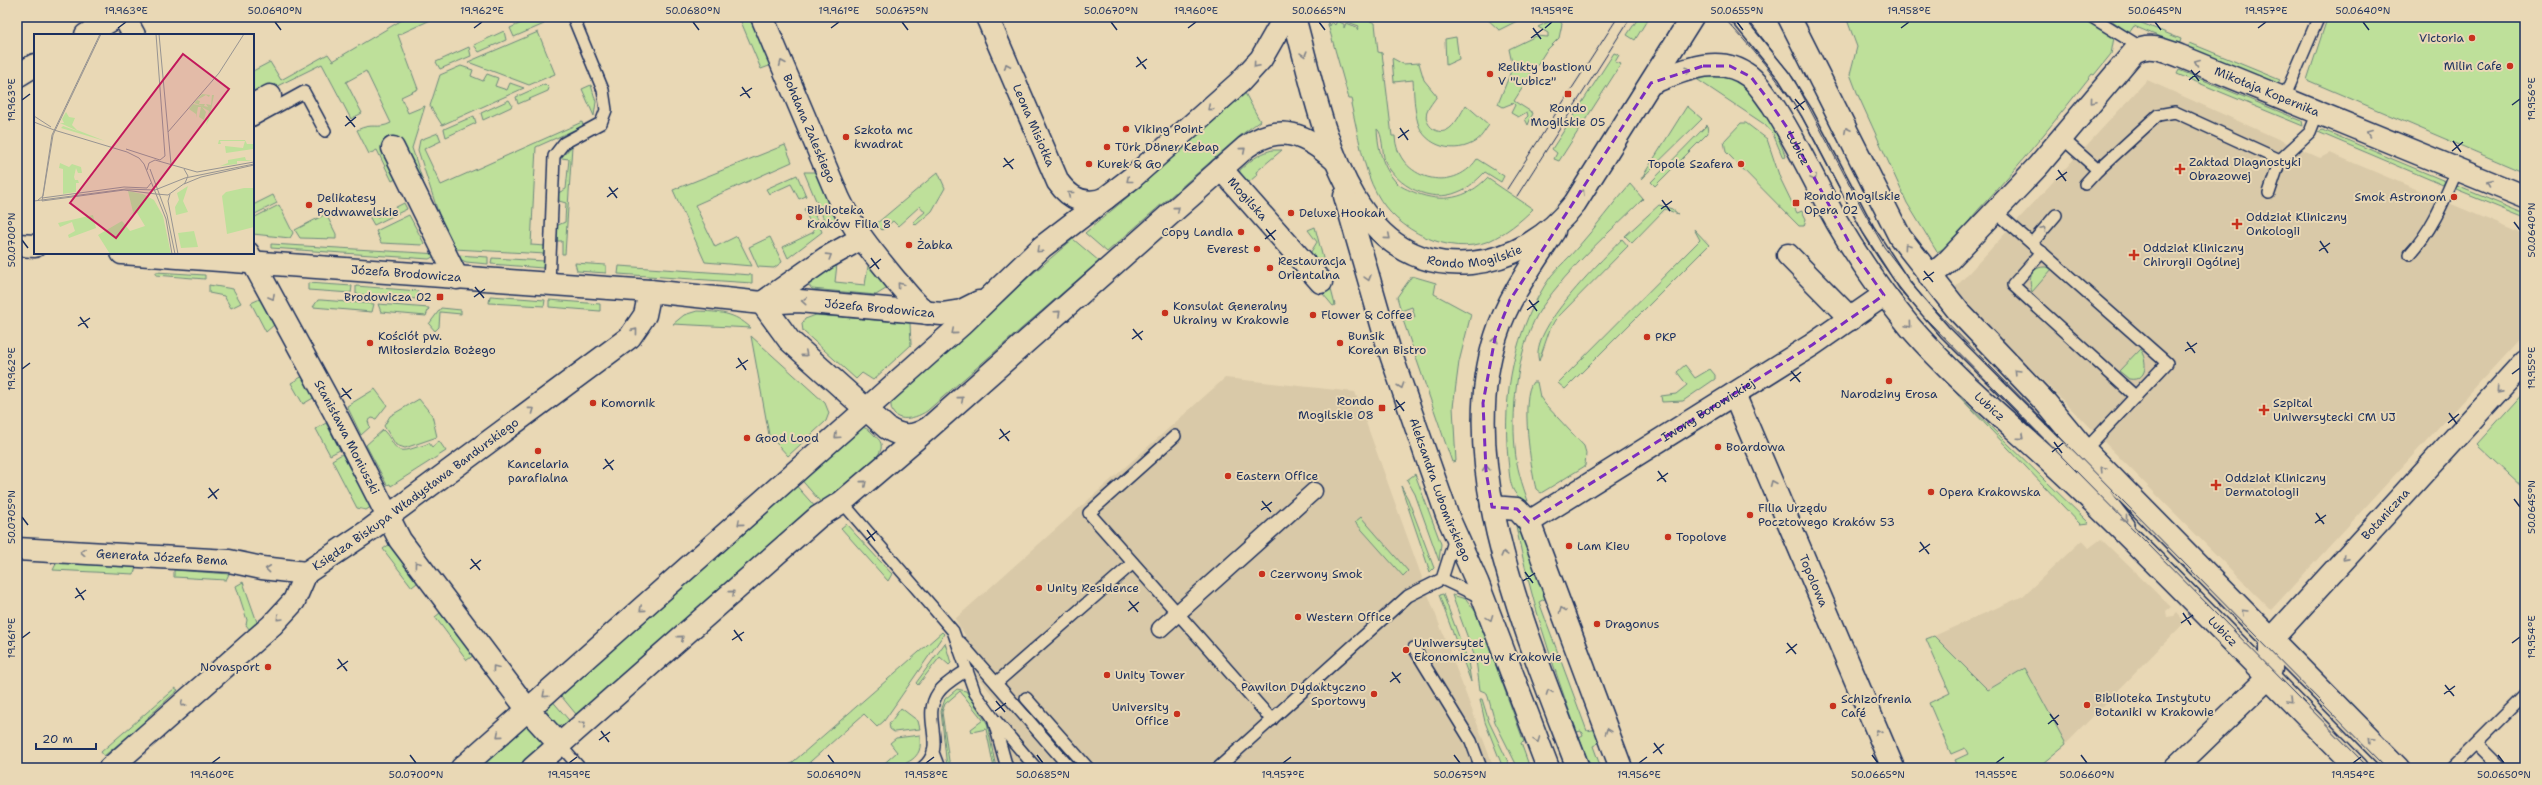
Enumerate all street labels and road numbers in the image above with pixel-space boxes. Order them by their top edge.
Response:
street label: Mikołaja Kopernika [2212,63,2322,120]
street label: Bohdana Zaleskiego [779,72,839,185]
street label: Leona Misiołka [1009,82,1059,170]
street label: Lubicz [1782,128,1814,168]
street label: Mogilska [1224,174,1271,224]
street label: Rondo Mogilskie [1425,241,1525,272]
street label: Józefa Brodowicza [350,262,463,285]
street label: Józefa Brodowicza [824,295,936,321]
street label: Iwony Borowickiej [1658,375,1758,445]
street label: Stanisława Moniuszki [311,377,383,497]
street label: Lubicz [1971,388,2008,425]
street label: Księdza Biskupa Władysława Bandurskiego [309,414,522,574]
street label: Aleksandra Lubomirskiego [1405,416,1475,564]
street label: Botaniczna [2358,485,2414,544]
street label: Generała Józefa Bema [95,545,229,569]
street label: Topolowa [1795,552,1832,610]
street label: Lubicz [2204,613,2241,650]

